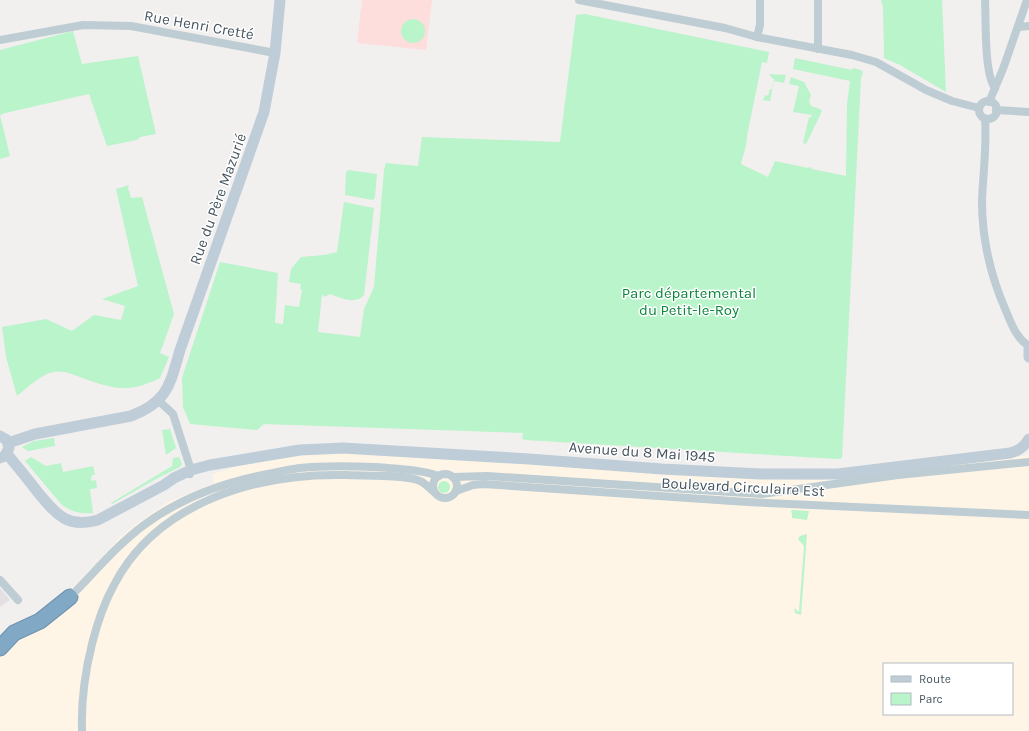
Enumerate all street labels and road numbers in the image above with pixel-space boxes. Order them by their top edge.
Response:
street label: Rue Henri Cretté [143,6,255,44]
street label: Rue du Père Mazurié [186,131,250,267]
street label: Avenue du 8 Mai 1945 [568,438,716,466]
street label: Boulevard Circulaire Est [661,474,826,500]

